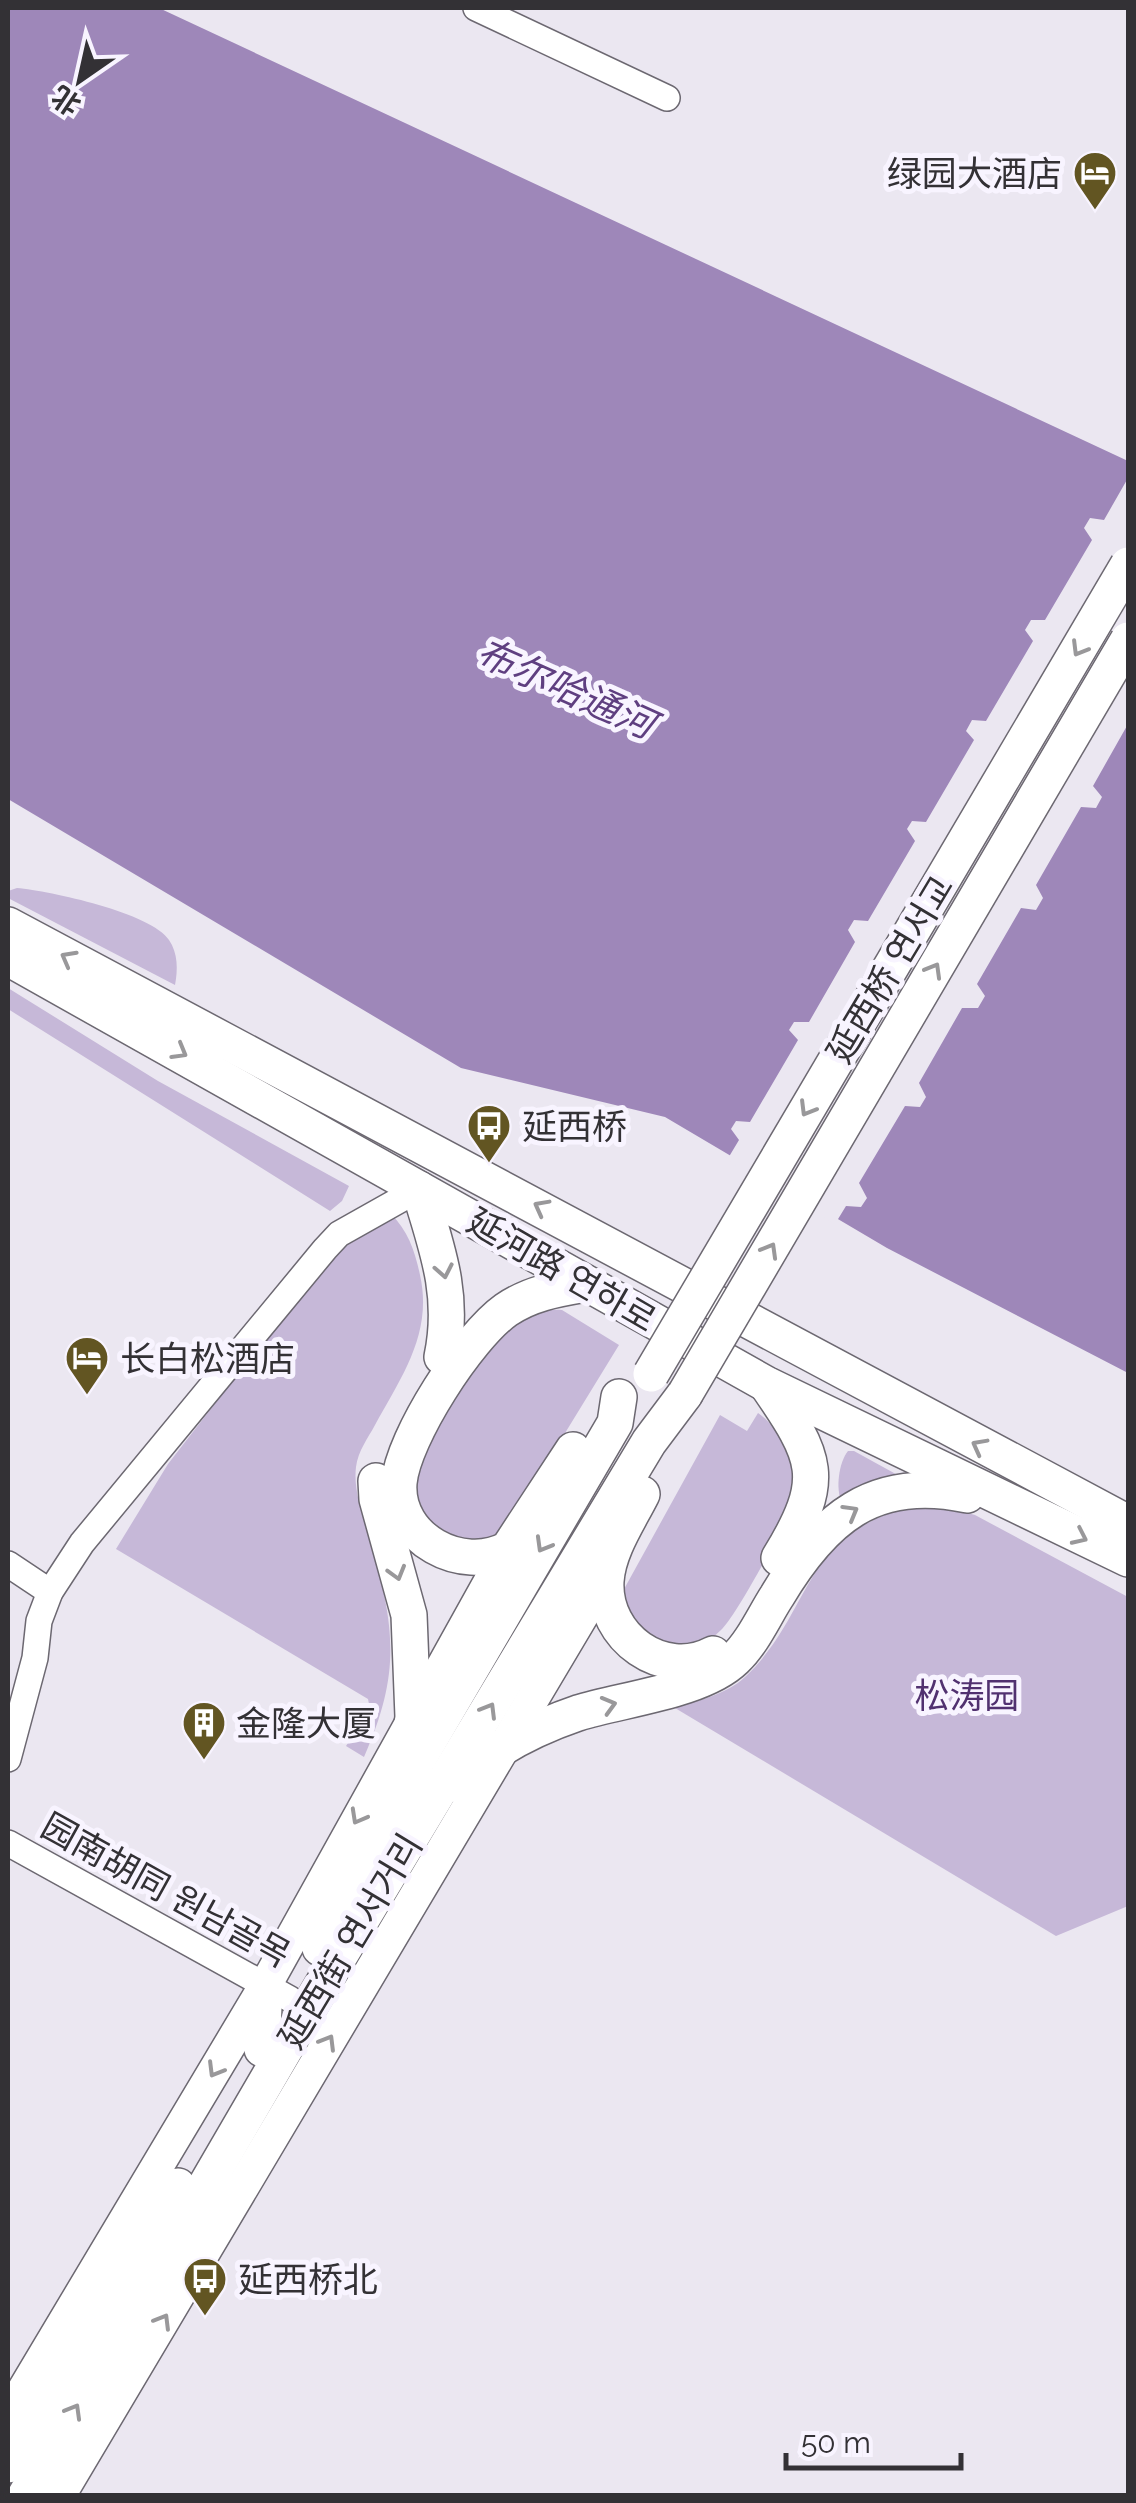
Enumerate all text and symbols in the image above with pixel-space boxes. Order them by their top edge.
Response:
north arrow [30,30,130,130]
text: 北 [45,79,87,122]
hotel icon: 绿园大酒店 [1072,150,1118,211]
place label: 绿园大酒店 [887,153,1062,194]
water label: 布尔哈通河 [470,629,668,750]
one-way arrow [1072,638,1091,656]
street label: 延西桥 연서교 [818,868,962,1070]
one-way arrow [60,951,78,971]
one-way arrow [922,962,942,980]
one-way arrow [169,1040,187,1060]
one-way arrow [800,1099,819,1117]
bus stop icon: 延西桥 [466,1103,512,1164]
place label: 延西桥 [522,1106,627,1147]
street label: 延河路 연하로 [461,1200,663,1340]
one-way arrow [534,1200,552,1219]
one-way arrow [758,1243,777,1261]
one-way arrow [433,1263,454,1280]
hotel icon: 长白松酒店 [64,1335,110,1396]
place label: 长白松酒店 [120,1338,295,1379]
one-way arrow [972,1439,990,1458]
one-way arrow [840,1504,858,1524]
one-way arrow [1070,1524,1088,1544]
one-way arrow [536,1534,556,1552]
one-way arrow [385,1564,406,1581]
park label: 松涛园 [914,1675,1020,1716]
one-way arrow [600,1695,618,1716]
building icon: 金隆大厦 [181,1700,227,1761]
place label: 金隆大厦 [236,1703,376,1744]
one-way arrow [477,1703,496,1721]
street label: 园南胡同 원남골목 [35,1805,297,1975]
one-way arrow [350,1807,370,1825]
street label: 延西街 연서거리 [270,1826,430,2056]
one-way arrow [316,2035,335,2053]
one-way arrow [208,2059,227,2077]
bus stop icon: 延西桥北 [182,2256,228,2317]
place label: 延西桥北 [238,2259,378,2300]
one-way arrow [151,2314,170,2332]
one-way arrow [62,2404,81,2422]
scale bar [786,2408,961,2470]
text: 50 m [801,2425,871,2460]

